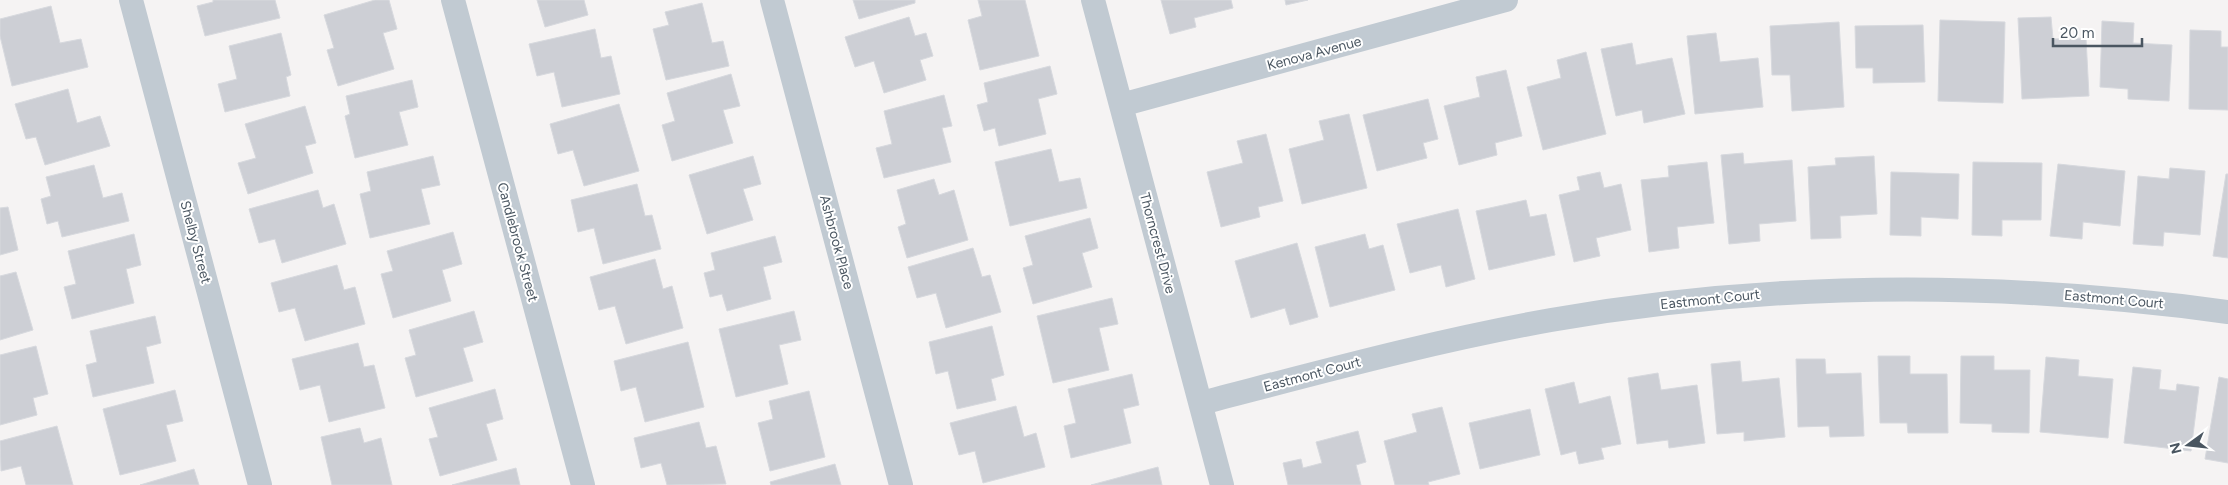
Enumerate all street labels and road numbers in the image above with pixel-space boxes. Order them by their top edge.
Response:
street label: Kenova Avenue [1265,33,1363,74]
street label: Candlebrook Street [493,181,542,304]
street label: Thorncrest Drive [1136,191,1179,296]
street label: Ashbrook Place [816,193,857,291]
street label: Shelby Street [176,199,215,285]
street label: Eastmont Court [1659,286,1761,313]
street label: Eastmont Court [2063,287,2164,312]
street label: Eastmont Court [1262,353,1363,396]

